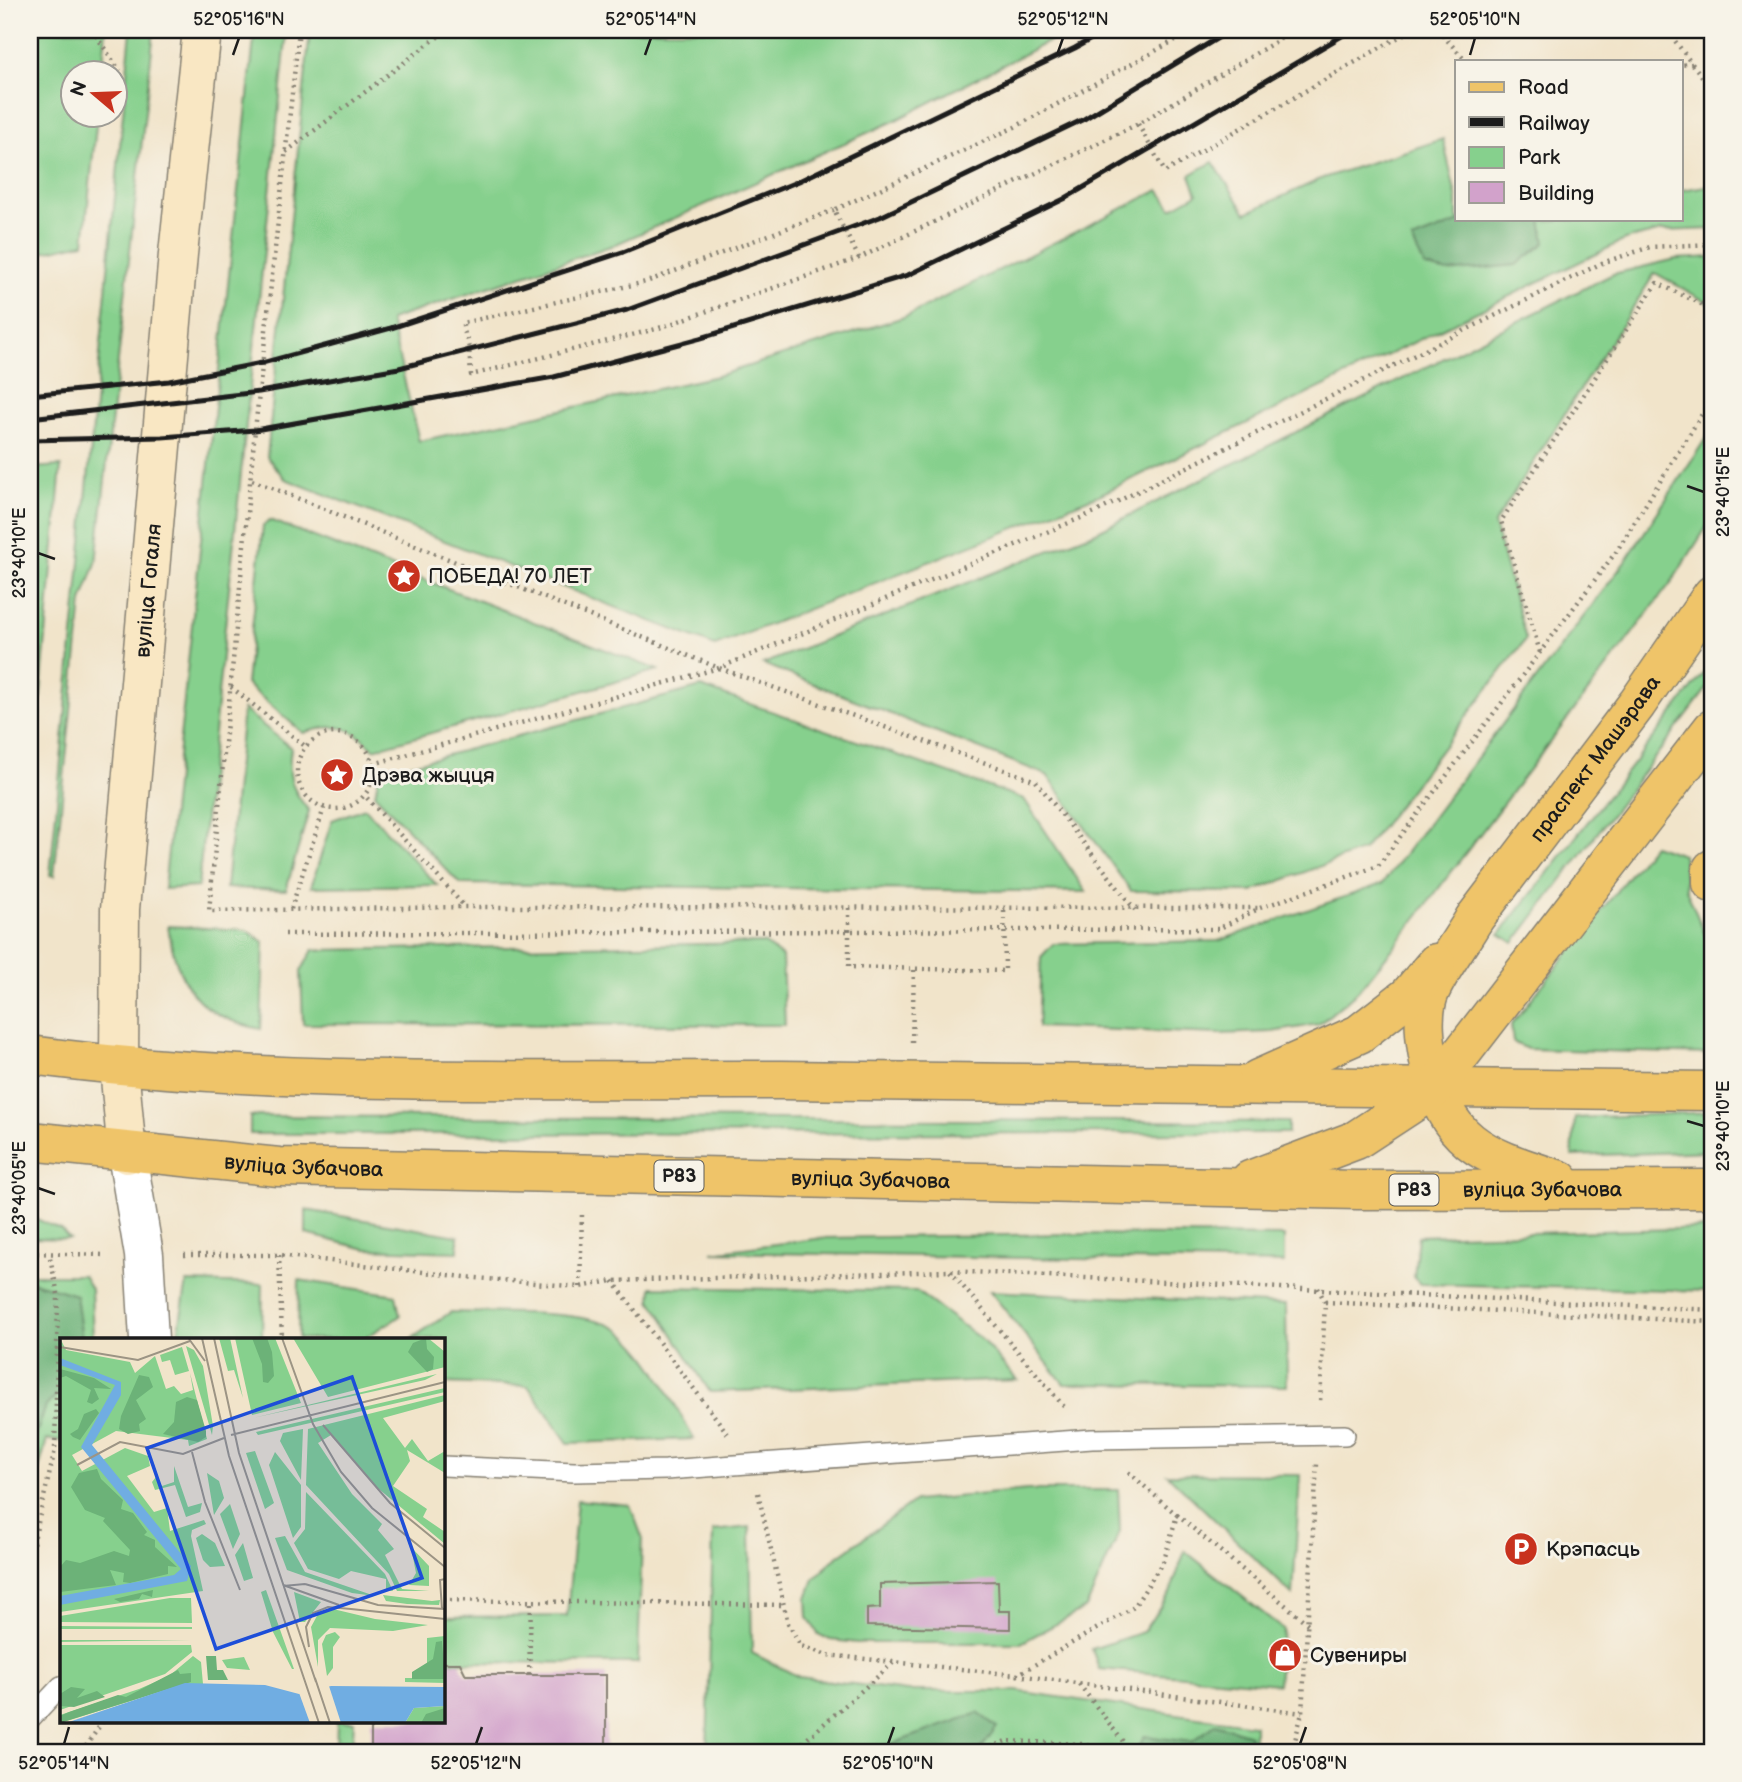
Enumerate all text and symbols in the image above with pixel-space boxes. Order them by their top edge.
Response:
text: 52°05'16"N [193,9,285,30]
text: 52°05'14"N [605,9,697,30]
text: 52°05'12"N [1017,9,1109,30]
text: 52°05'10"N [1429,9,1521,30]
north arrow [60,60,130,130]
legend [1455,60,1682,220]
text: Road [1518,75,1569,100]
text: N [66,78,93,99]
text: Railway [1518,111,1590,136]
text: Park [1518,145,1561,170]
text: Building [1518,181,1594,206]
text: 23°40'15"E [1713,447,1734,537]
text: 23°40'10"E [9,507,30,599]
street label: вуліца Гогаля [130,523,167,659]
place icon: ПОБЕДА! 70 ЛЕТ [385,557,423,595]
place label: ПОБЕДА! 70 ЛЕТ [428,564,592,589]
street label: праспект Машэрава [1524,670,1666,847]
place icon: Дрэва жыцця [318,756,356,794]
place label: Дрэва жыцця [362,763,495,788]
text: 23°40'10"E [1713,1080,1734,1172]
text: 23°40'05"E [9,1141,30,1235]
street label: вуліца Зубачова [223,1149,384,1182]
road number: Р83 [654,1160,704,1192]
street label: вуліца Зубачова [791,1165,951,1194]
road number: Р83 [1390,1174,1438,1206]
street label: вуліца Зубачова [1463,1177,1623,1202]
inset map [60,1338,444,1722]
parking icon: Крэпасць [1502,1530,1540,1568]
place label: Крэпасць [1546,1537,1640,1562]
shop icon: Сувениры [1266,1636,1304,1674]
place label: Сувениры [1310,1643,1407,1668]
text: 52°05'14"N [18,1753,110,1774]
text: 52°05'12"N [430,1753,522,1774]
text: 52°05'10"N [842,1753,934,1774]
text: 52°05'08"N [1253,1753,1347,1774]

